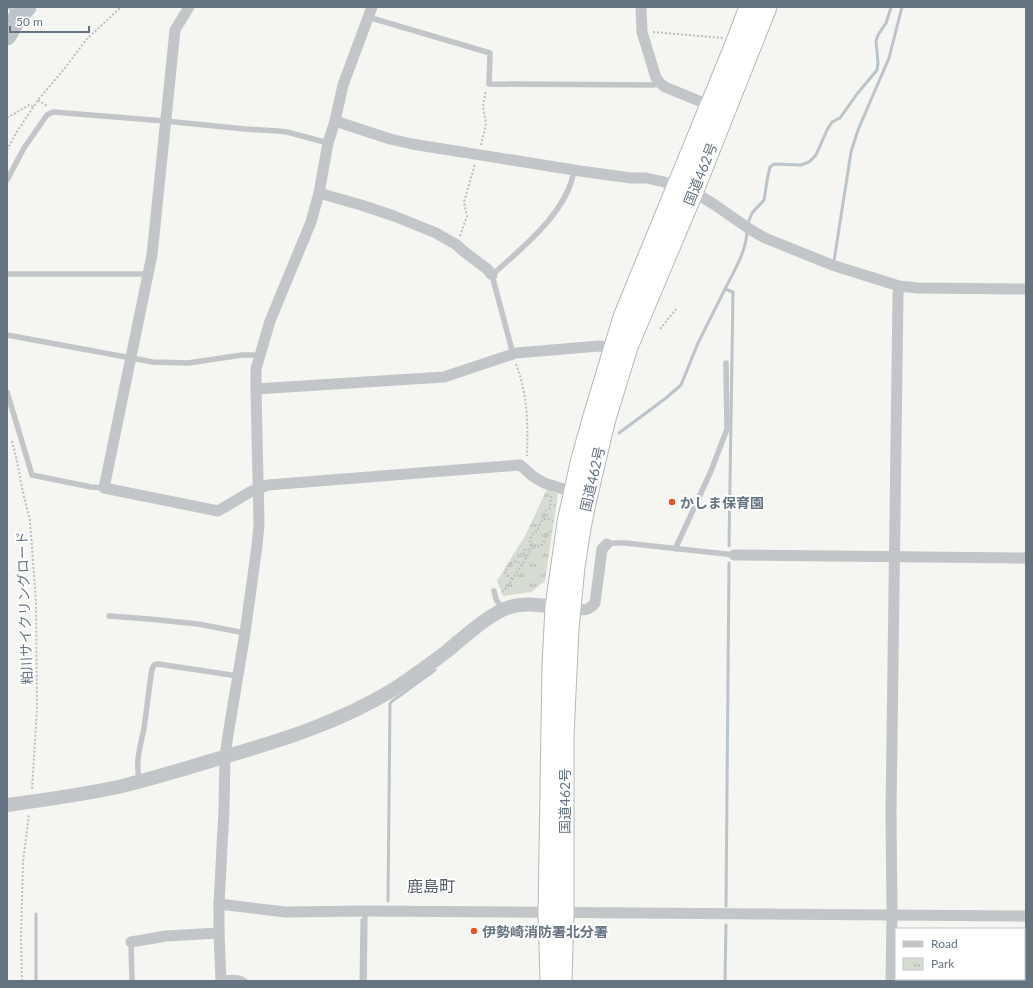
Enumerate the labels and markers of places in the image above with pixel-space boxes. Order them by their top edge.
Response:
place label: かしま保育園 [680,494,764,511]
marker: かしま保育園 [667,497,677,507]
place label: 伊勢崎消防署北分署 [482,923,608,940]
marker: 伊勢崎消防署北分署 [469,926,479,936]

